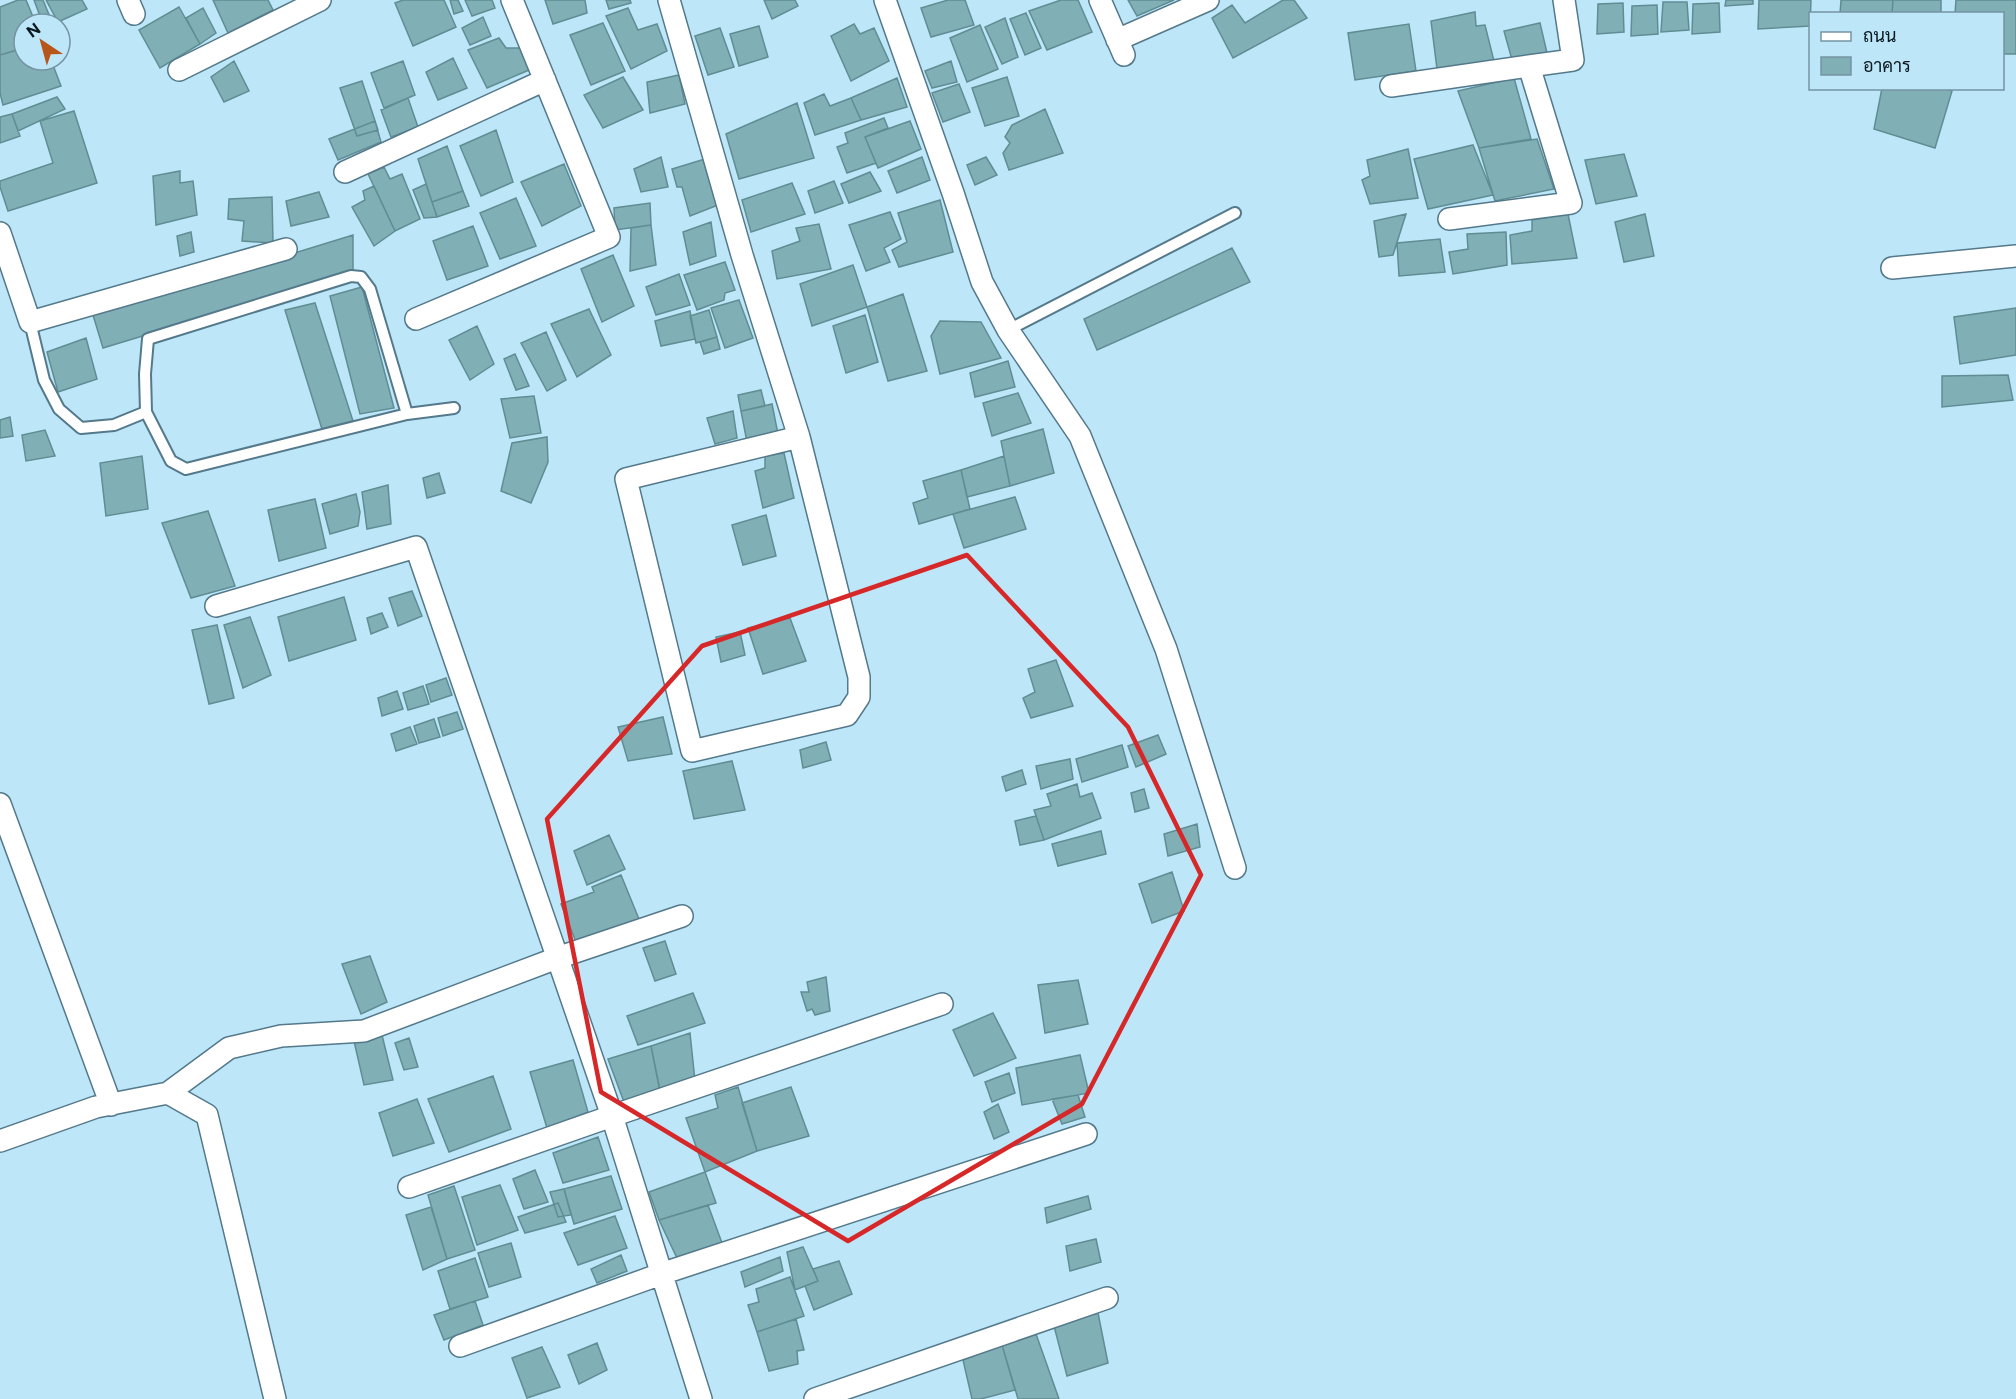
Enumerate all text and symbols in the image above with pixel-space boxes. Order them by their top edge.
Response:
north arrow [12,12,72,72]
legend [1809,12,2004,90]
text: N [23,19,44,42]
text: ถนน [1863,25,1896,46]
text: อาคาร [1863,55,1911,76]

